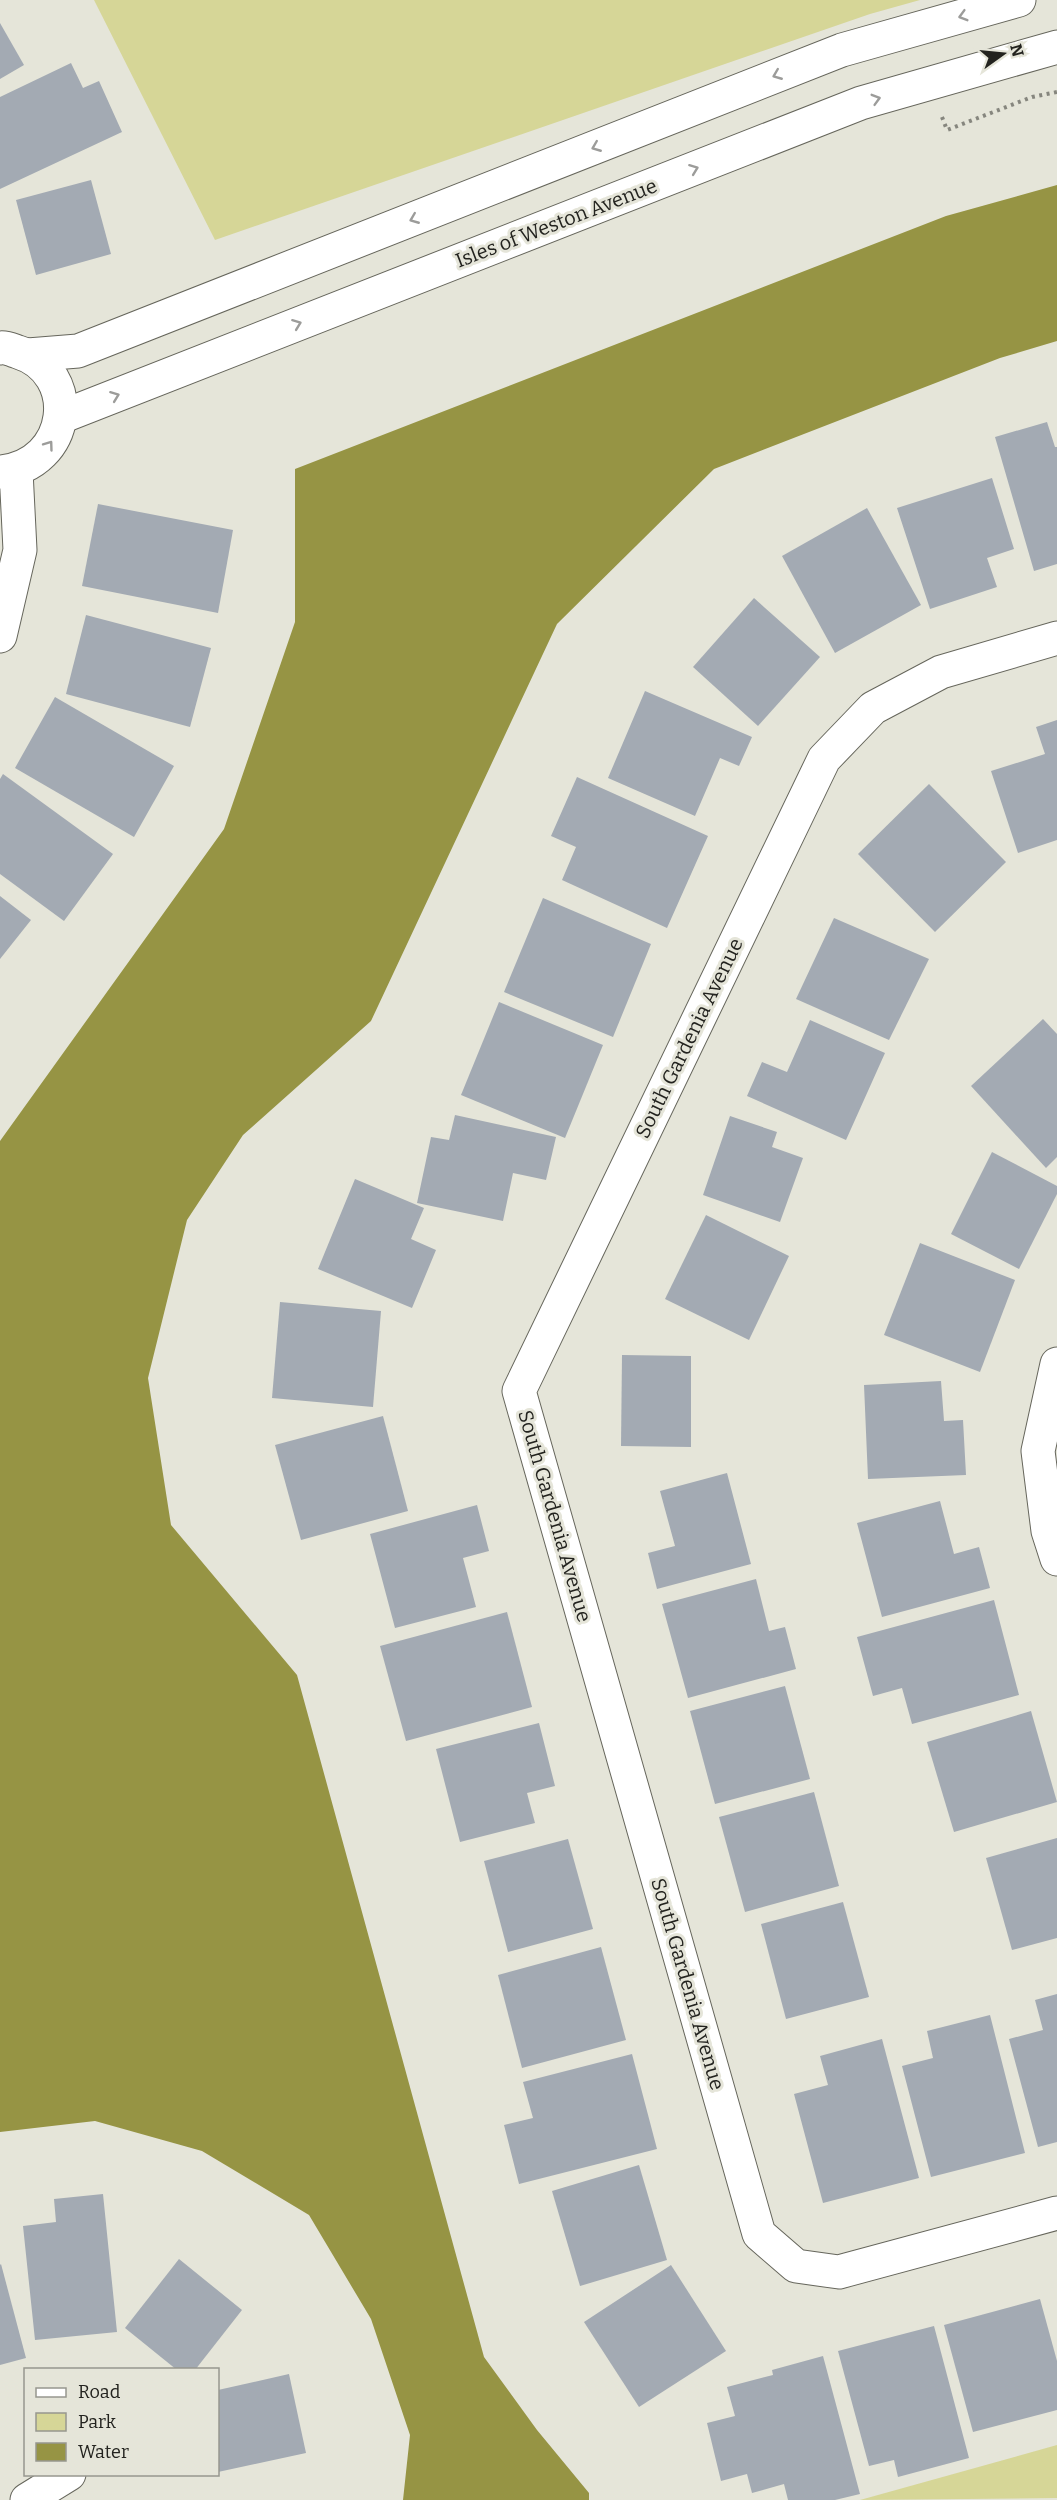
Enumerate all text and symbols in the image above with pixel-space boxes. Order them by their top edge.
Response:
one-way arrow [958,9,968,21]
north arrow [973,24,1033,84]
text: N [1006,42,1028,59]
one-way arrow [772,68,783,81]
one-way arrow [870,94,881,106]
one-way arrow [591,140,602,152]
one-way arrow [687,164,698,176]
street label: Isles of Weston Avenue [452,173,660,273]
one-way arrow [410,211,420,224]
one-way arrow [291,319,302,332]
one-way arrow [110,390,120,403]
one-way arrow [41,441,52,452]
street label: South Gardenia Avenue [630,934,748,1142]
street label: South Gardenia Avenue [513,1407,597,1625]
street label: South Gardenia Avenue [646,1875,730,2093]
legend [24,2368,219,2476]
text: Road [78,2381,121,2403]
text: Park [78,2411,117,2433]
text: Water [78,2441,129,2463]

